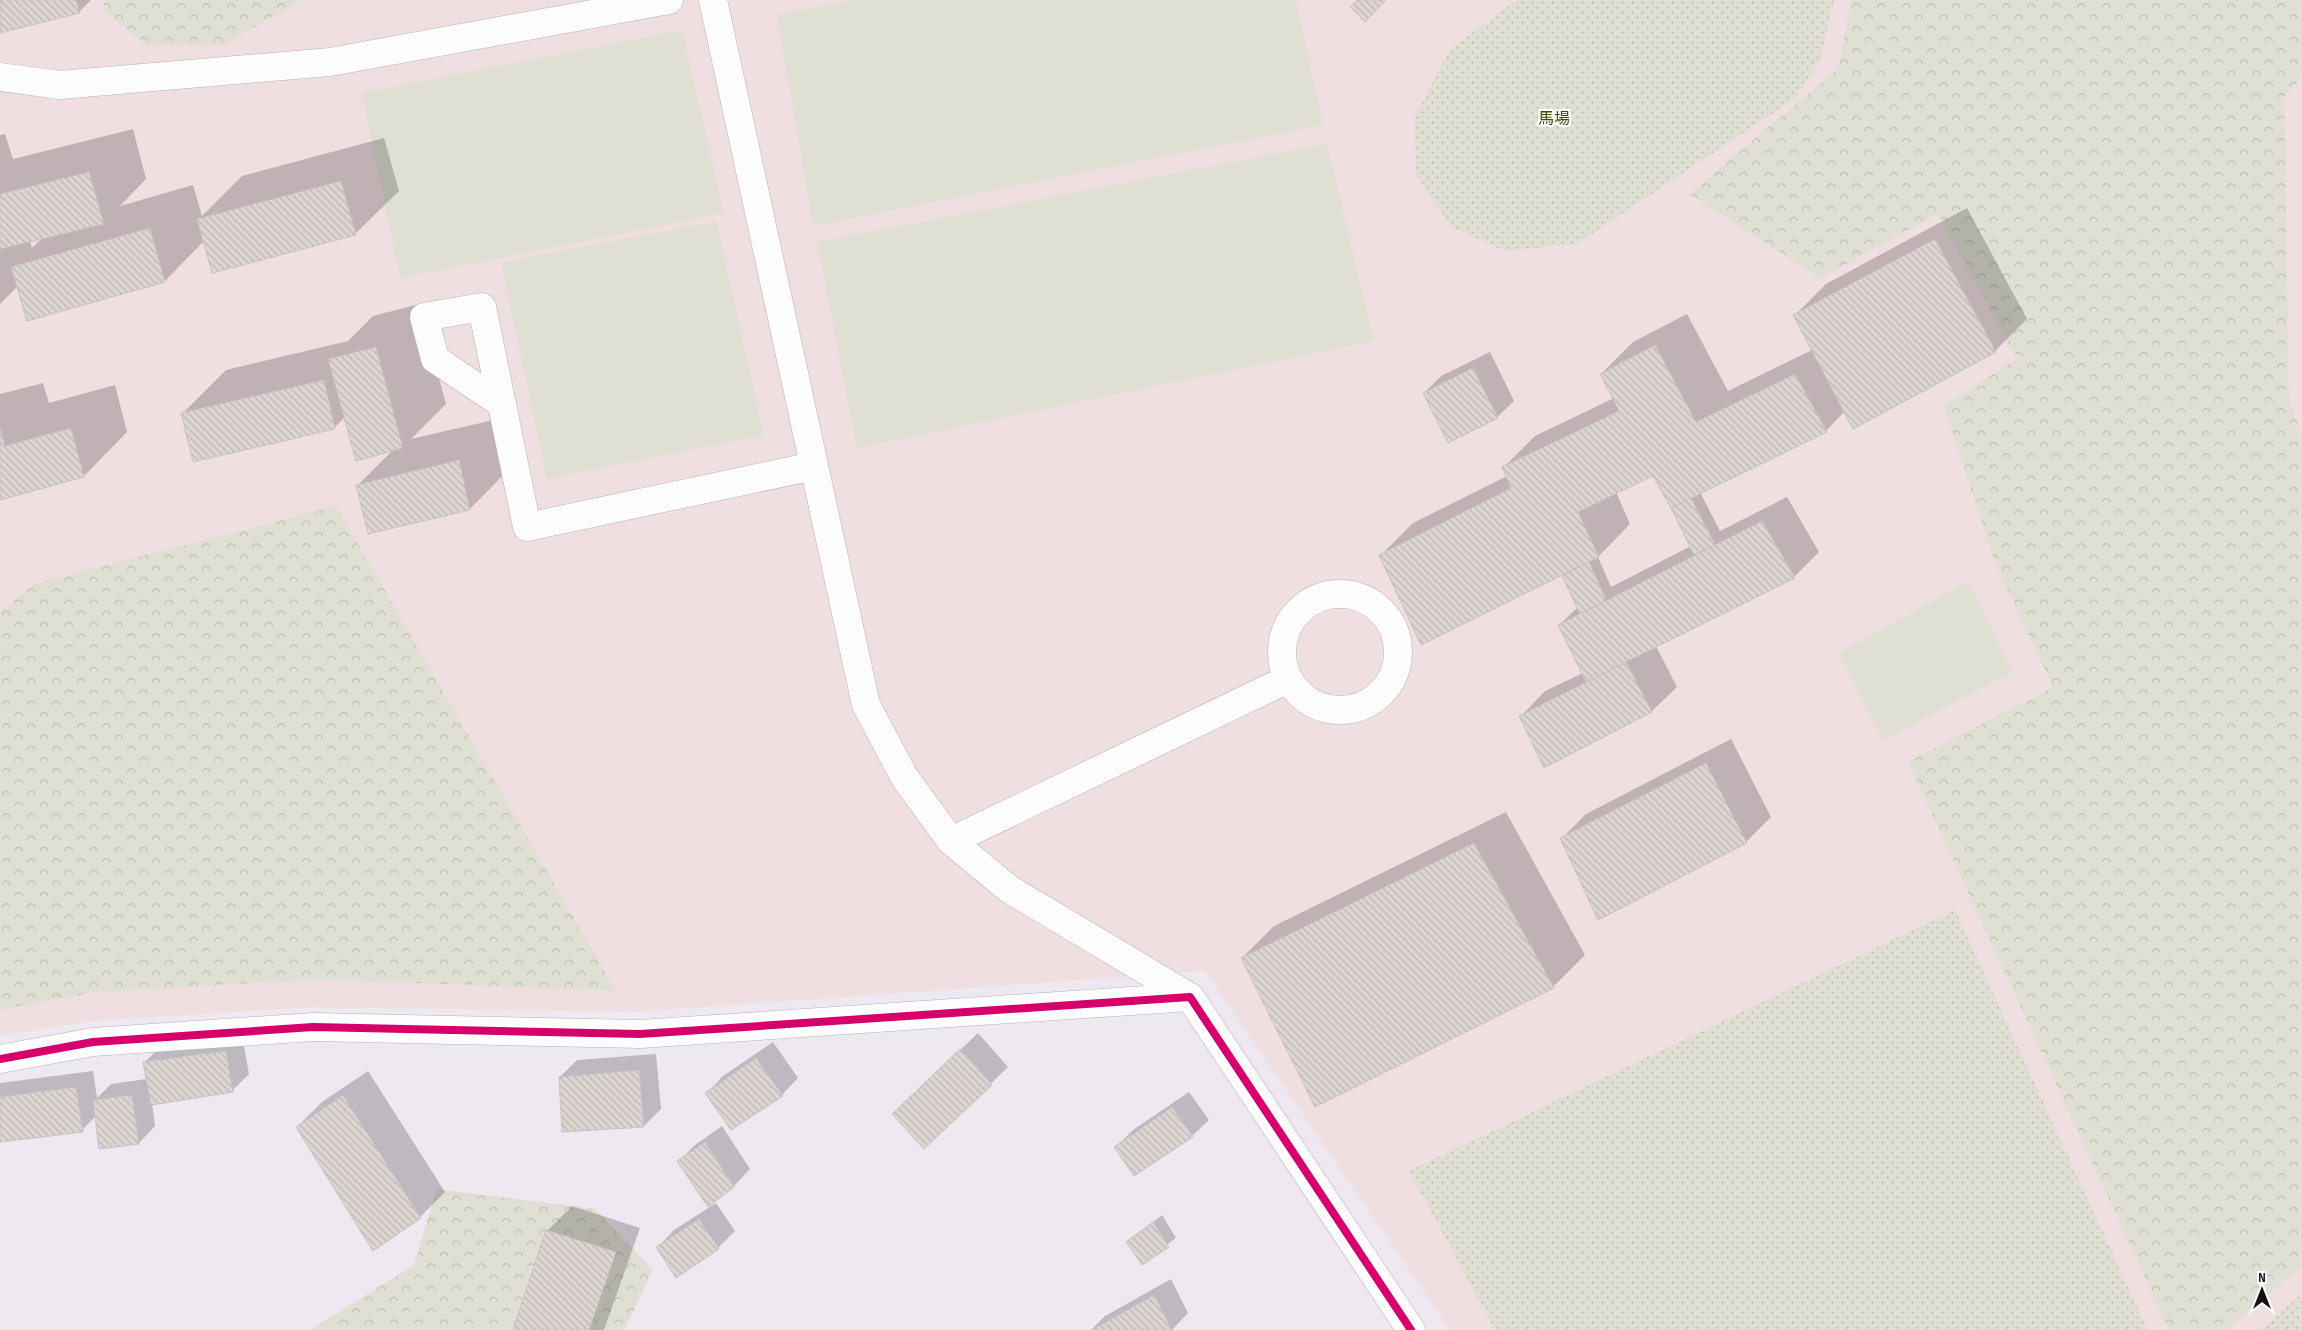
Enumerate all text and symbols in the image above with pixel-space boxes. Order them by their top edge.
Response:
park label: 馬場 [1538,110,1570,129]
north arrow [2237,1265,2287,1315]
text: N [2258,1269,2266,1286]

